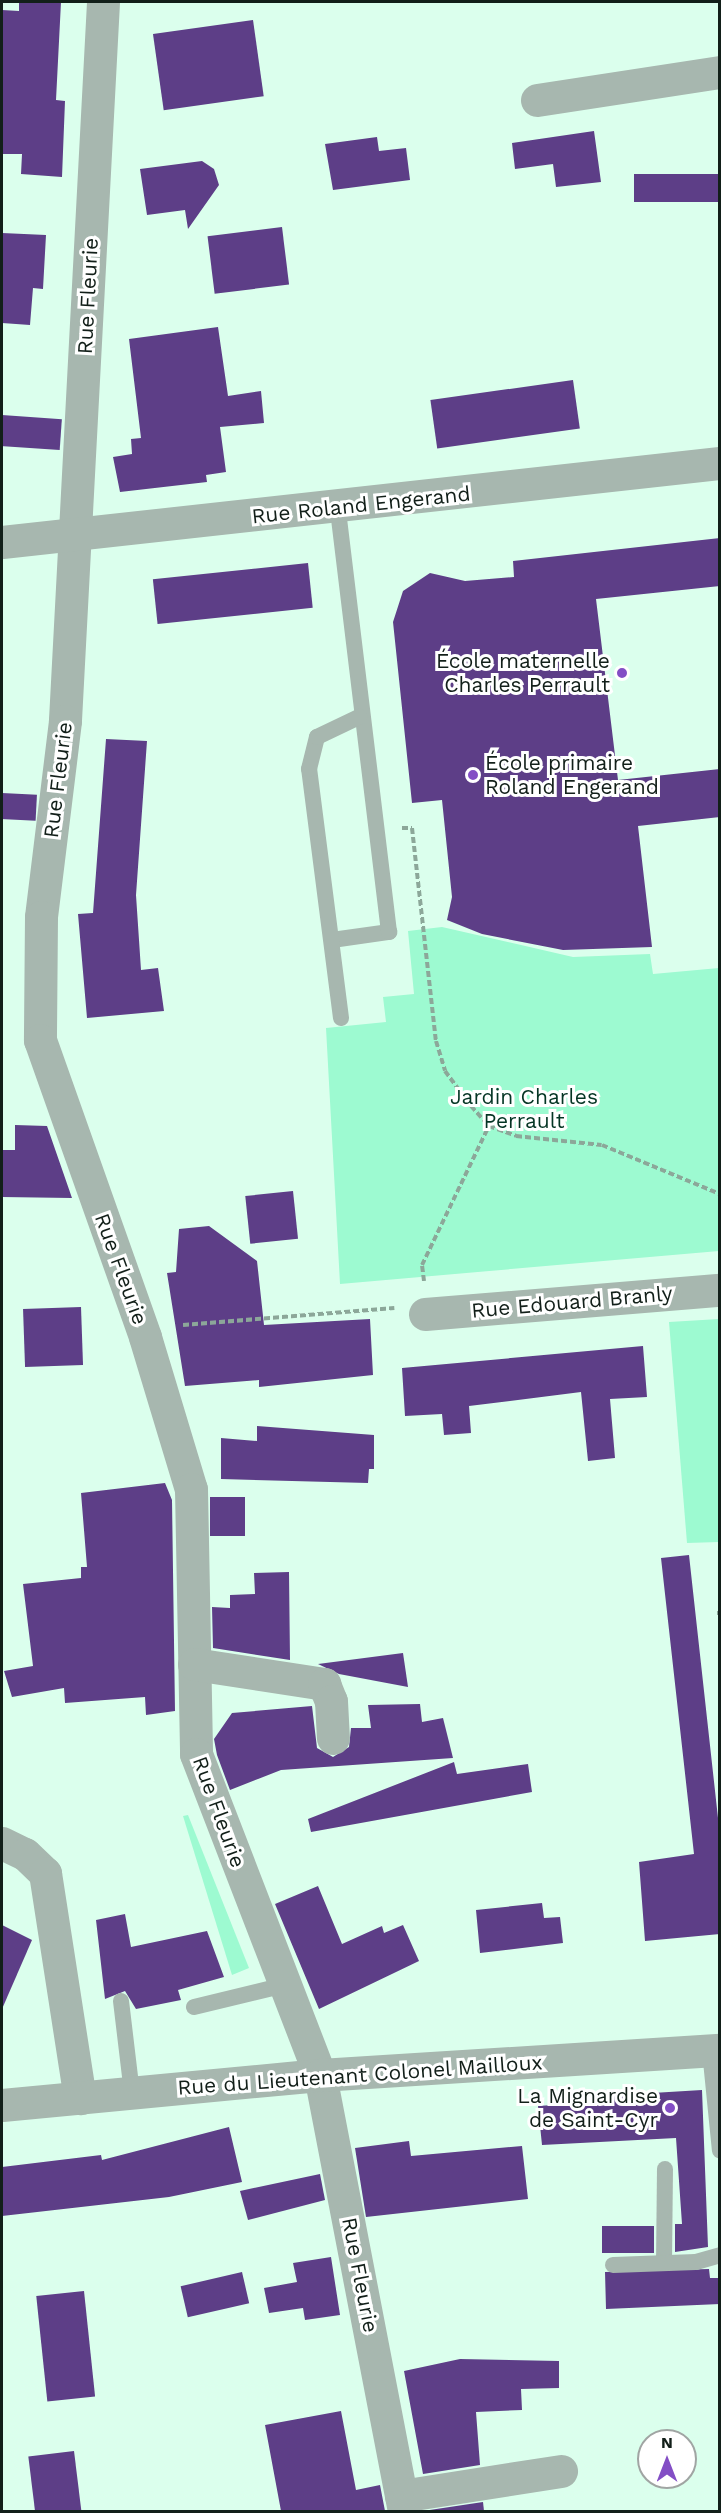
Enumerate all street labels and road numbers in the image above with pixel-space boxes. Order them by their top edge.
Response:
street label: Rue Fleurie [72,237,104,355]
street label: Rue Roland Engerand [250,481,472,529]
street label: Rue Fleurie [38,721,78,839]
street label: Rue Fleurie [89,1210,153,1328]
street label: Rue Edouard Branly [470,1281,674,1323]
street label: Rue Fleurie [187,1753,251,1871]
street label: Rue du Lieutenant Colonel Mailloux [176,2050,544,2100]
street label: Rue Fleurie [337,2215,383,2335]

